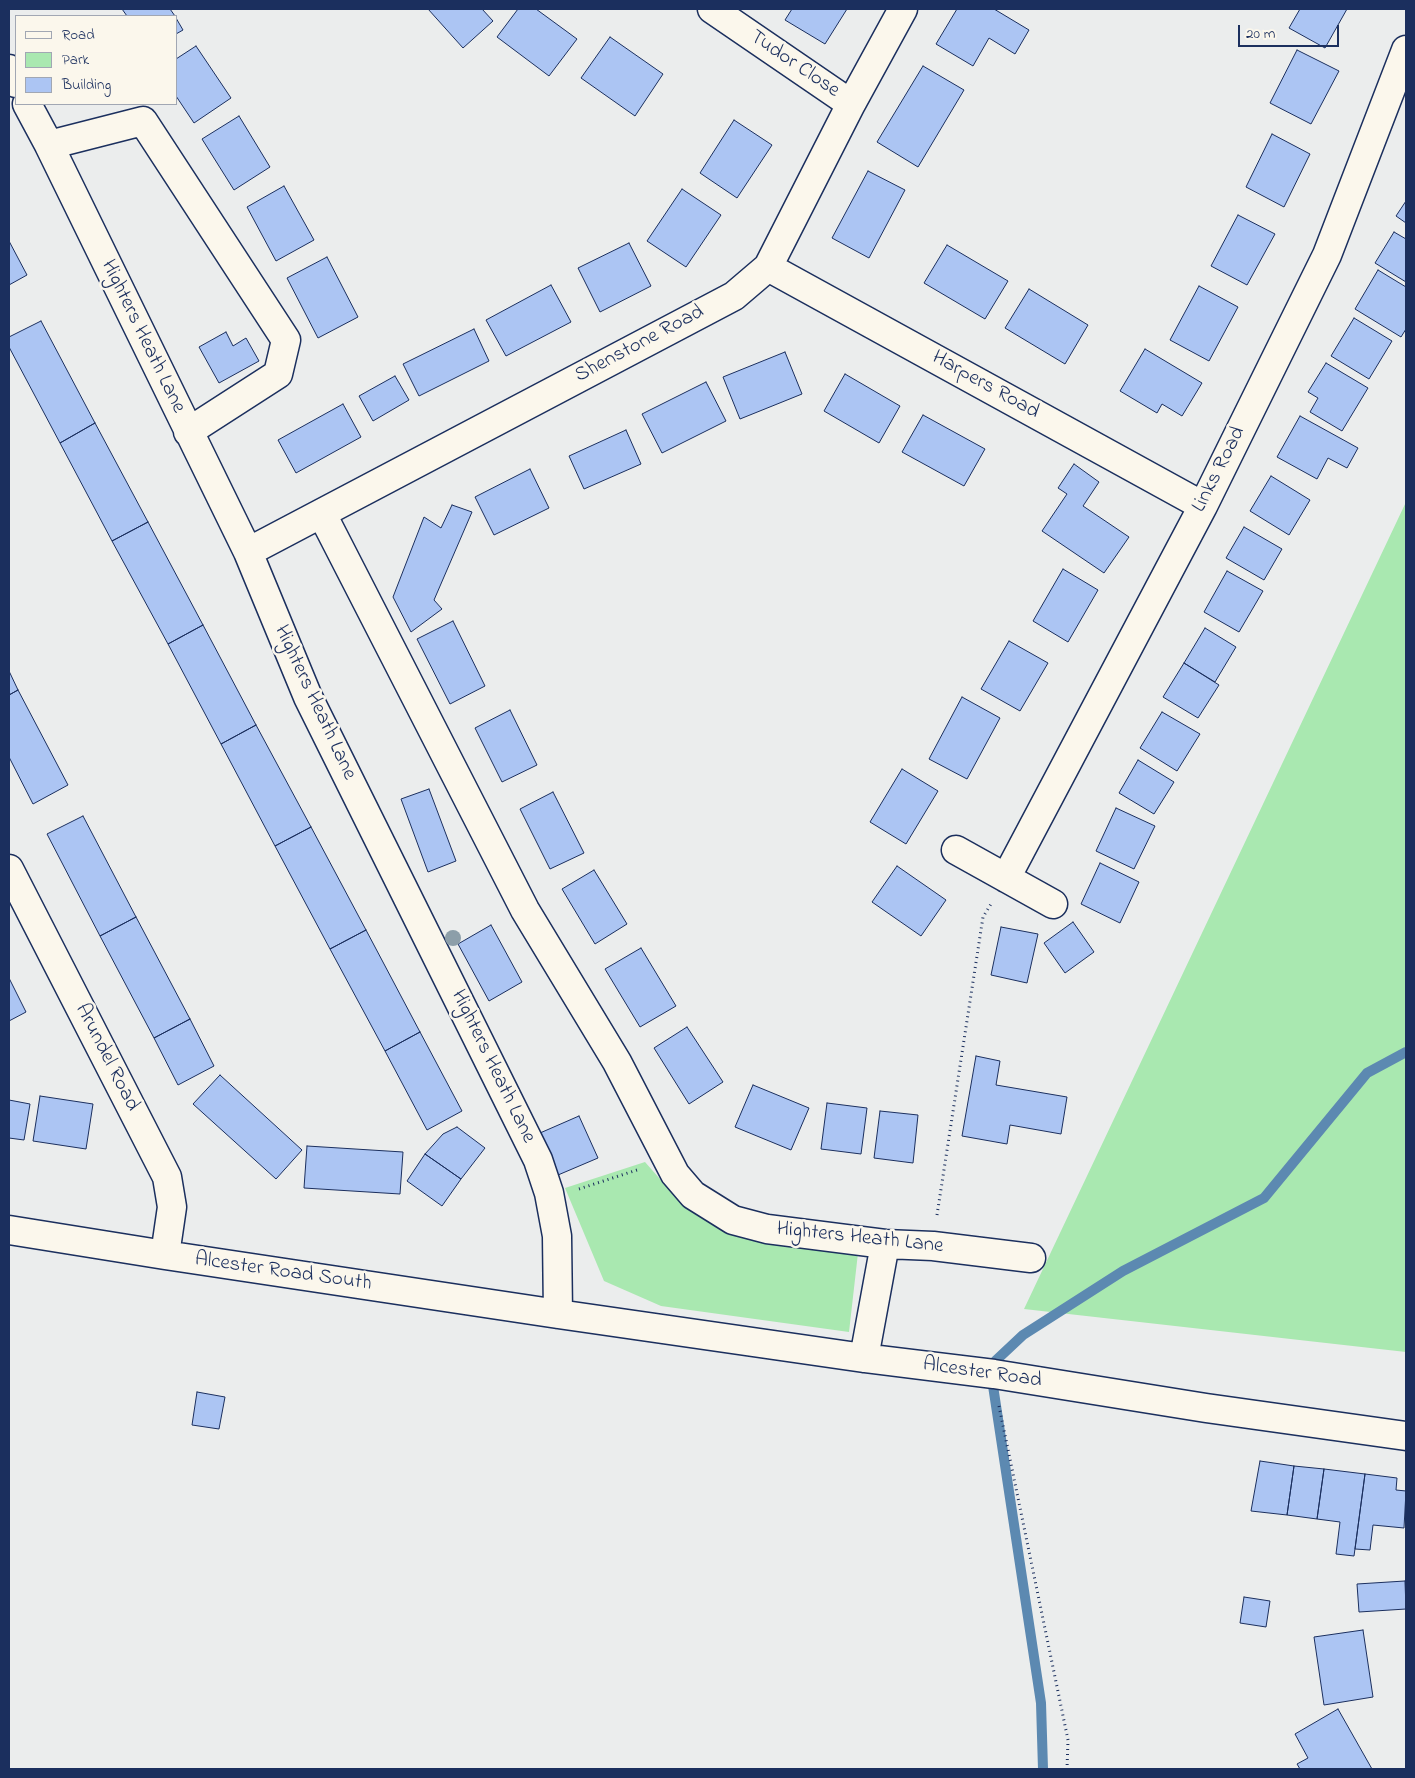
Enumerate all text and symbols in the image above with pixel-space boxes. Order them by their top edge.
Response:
legend [15,15,178,105]
scale bar [1240,15,1341,47]
text: 20 m [1246,23,1275,45]
text: Road [62,24,95,46]
street label: Tudor Close [744,26,844,104]
text: Park [62,49,89,71]
text: Building [62,74,111,96]
street label: Highters Heath Lane [94,256,190,418]
street label: Shenstone Road [571,300,709,390]
street label: Harpers Road [927,346,1043,426]
street label: Links Road [1188,423,1252,517]
street label: Highters Heath Lane [267,622,361,784]
street label: Highters Heath Lane [444,986,540,1148]
street label: Arundel Road [68,1000,144,1116]
street label: Highters Heath Lane [775,1218,945,1260]
street label: Alcester Road South [193,1248,373,1298]
street label: Alcester Road [921,1353,1043,1395]

